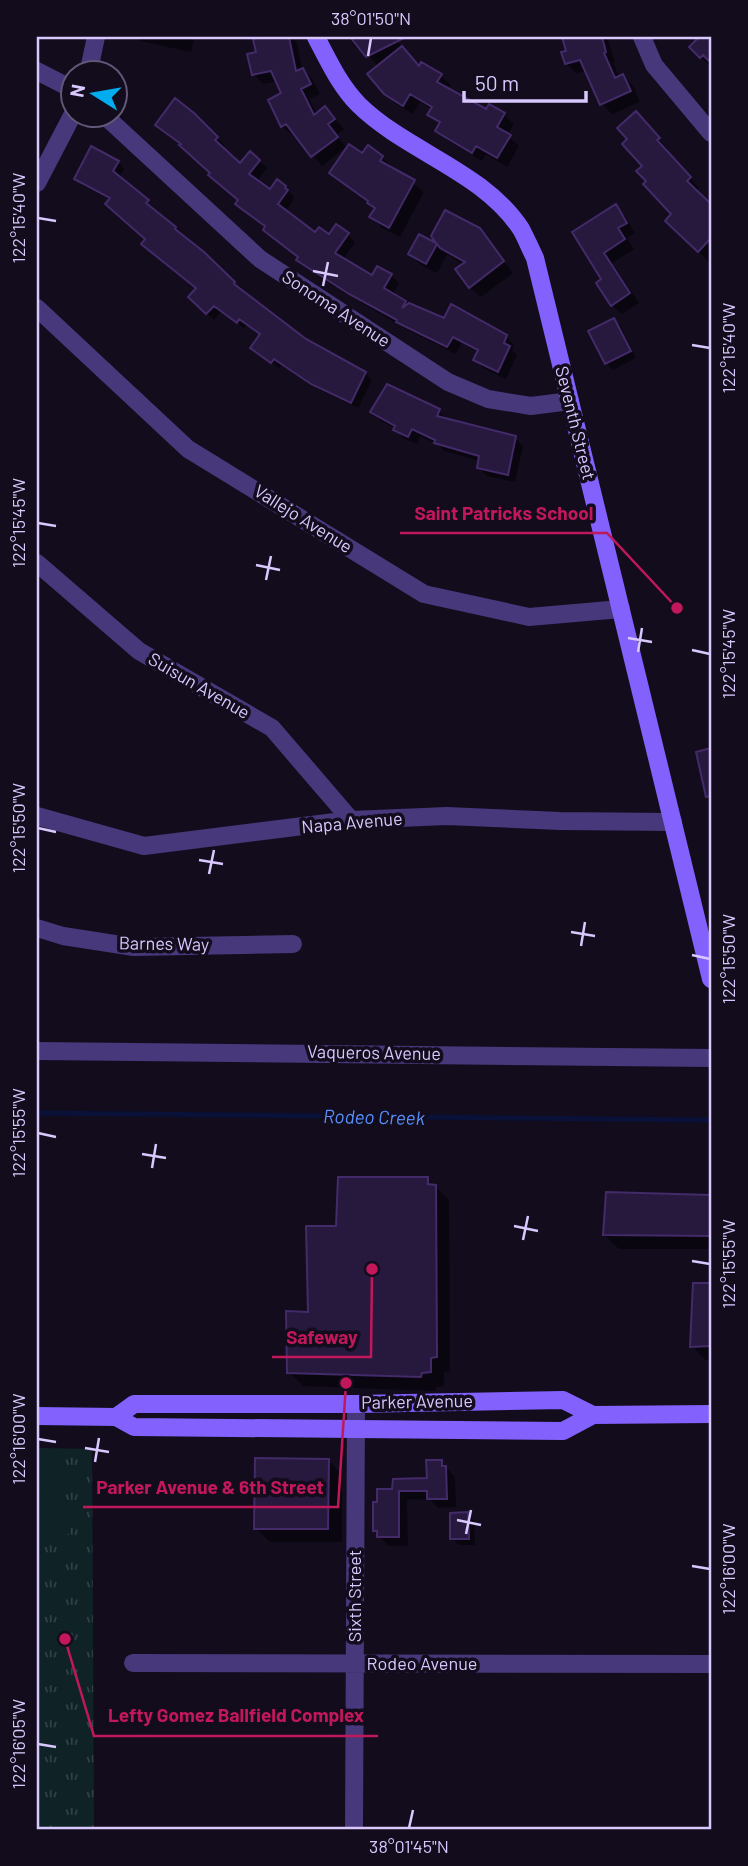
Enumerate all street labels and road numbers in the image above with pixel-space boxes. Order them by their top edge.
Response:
street label: Sonoma Avenue [278,265,395,351]
street label: Seventh Street [551,364,601,482]
street label: Vallejo Avenue [250,479,357,557]
street label: Suisun Avenue [145,647,254,723]
street label: Napa Avenue [300,807,403,837]
street label: Barnes Way [119,931,209,955]
street label: Vaqueros Avenue [307,1040,441,1064]
street label: Parker Avenue [361,1389,473,1413]
street label: Sixth Street [343,1550,365,1642]
street label: Rodeo Avenue [367,1652,477,1674]

